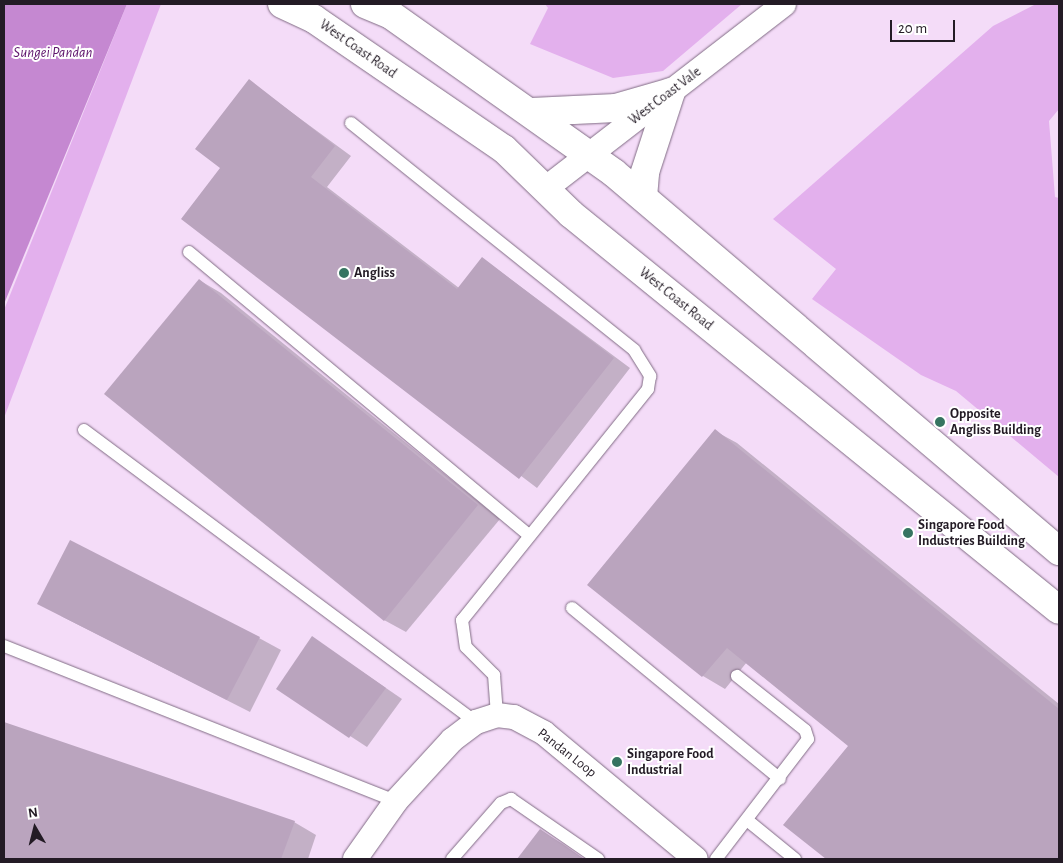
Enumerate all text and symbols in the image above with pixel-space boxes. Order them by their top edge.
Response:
scale bar [893,10,958,42]
street label: West Coast Road [316,16,400,82]
text: 20 m [898,21,927,36]
water label: Sungei Pandan [13,44,93,62]
street label: West Coast Vale [626,63,704,129]
street label: West Coast Road [636,264,716,334]
place label: Angliss [354,265,395,281]
marker: Angliss [338,267,350,279]
place label: Opposite Angliss Building [950,406,1041,438]
marker: Opposite Angliss Building [934,416,946,428]
place label: Singapore Food Industries Building [918,517,1025,550]
marker: Singapore Food Industries Building [902,527,914,539]
street label: Pandan Loop [534,725,600,781]
place label: Singapore Food Industrial [627,746,713,779]
marker: Singapore Food Industrial [611,756,623,768]
north arrow [10,803,60,853]
text: N [27,806,39,821]

